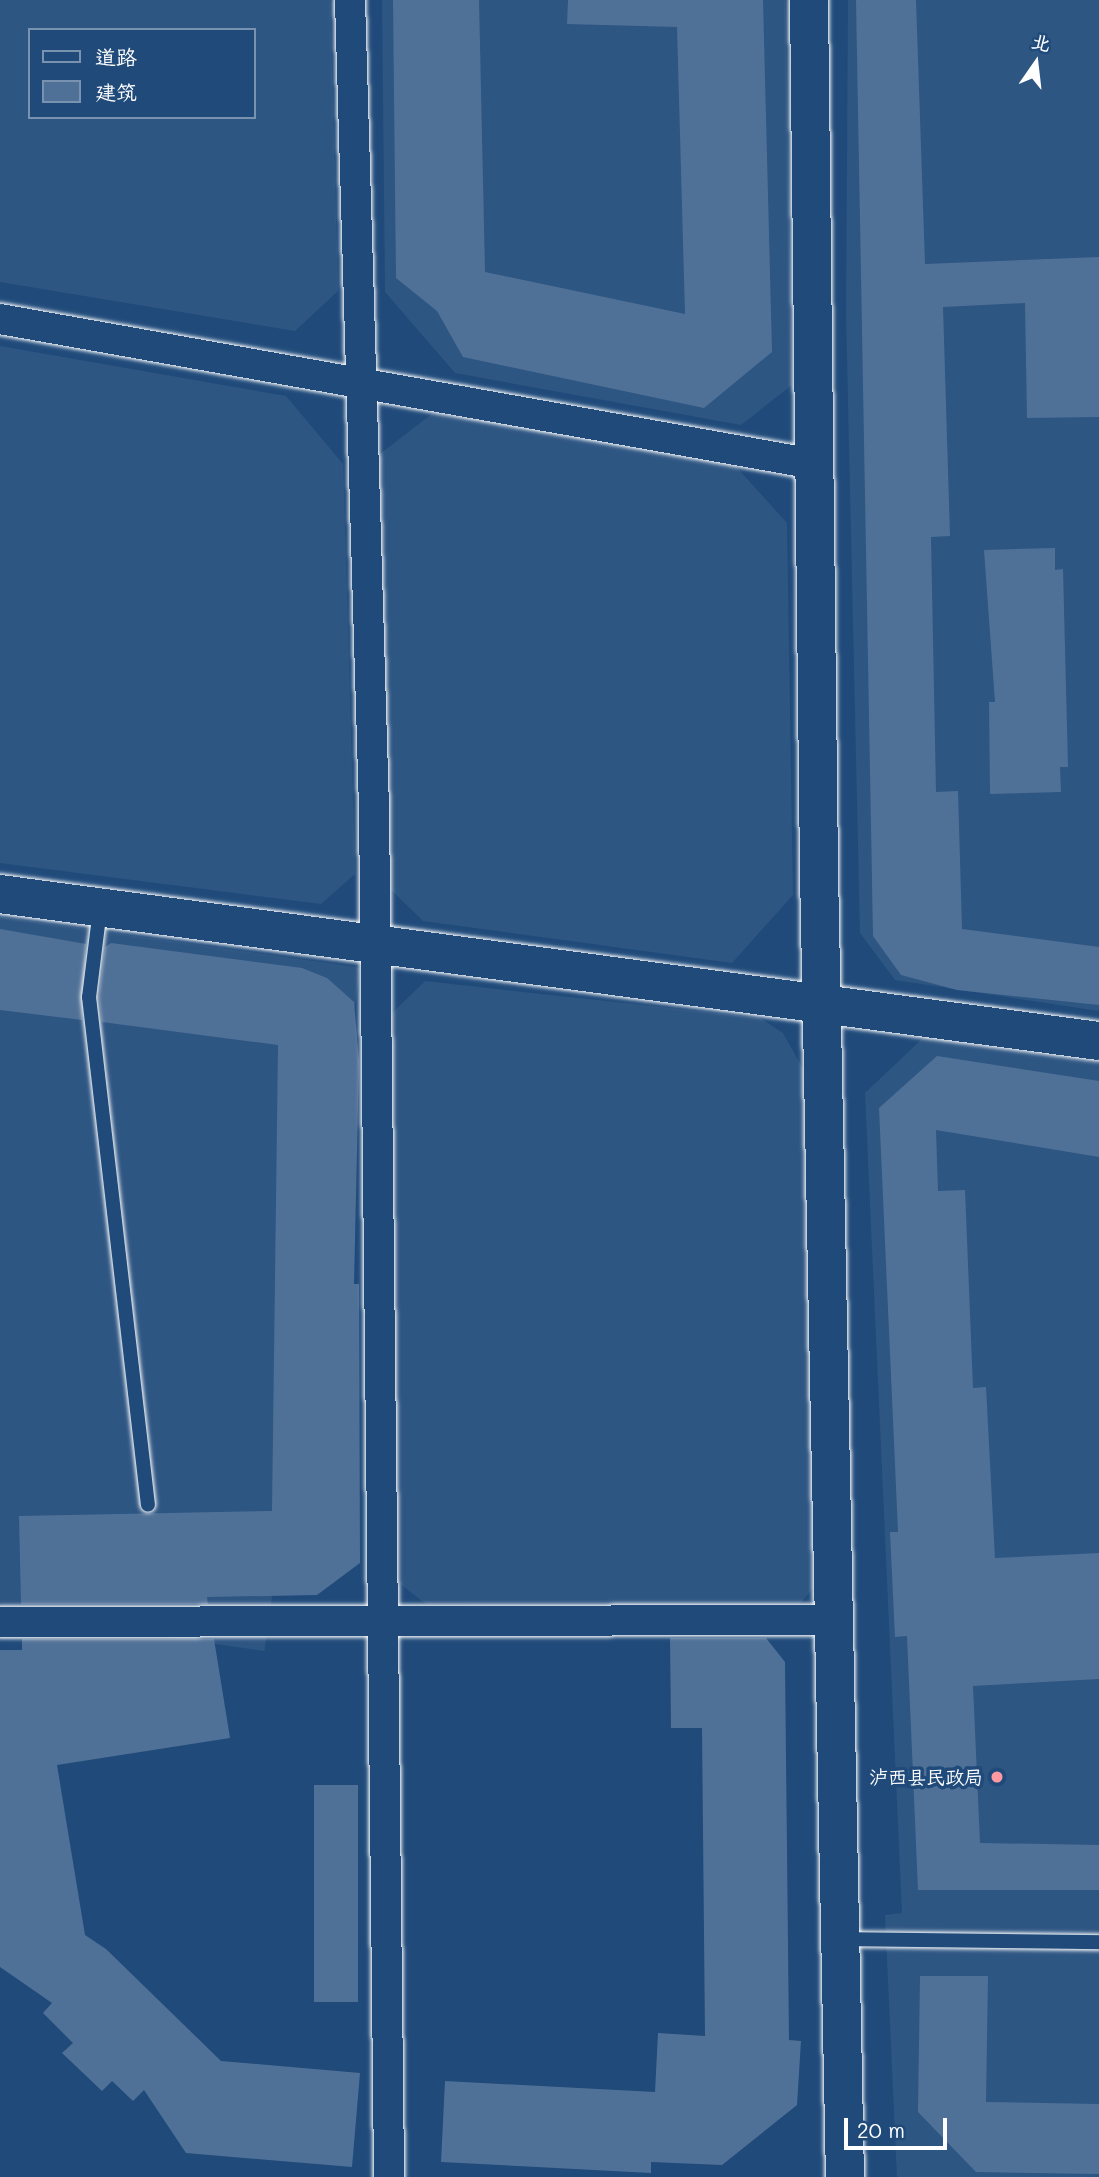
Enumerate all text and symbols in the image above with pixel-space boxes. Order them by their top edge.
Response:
legend [28,28,256,119]
north arrow [1001,28,1071,98]
text: 北 [1029,28,1053,57]
text: 道路 [95,43,137,70]
text: 建筑 [95,78,137,105]
place label: 泸西县民政局 [869,1766,983,1788]
marker: 泸西县民政局 [989,1769,1005,1785]
scale bar [847,2104,950,2148]
text: 20 m [857,2116,905,2143]

